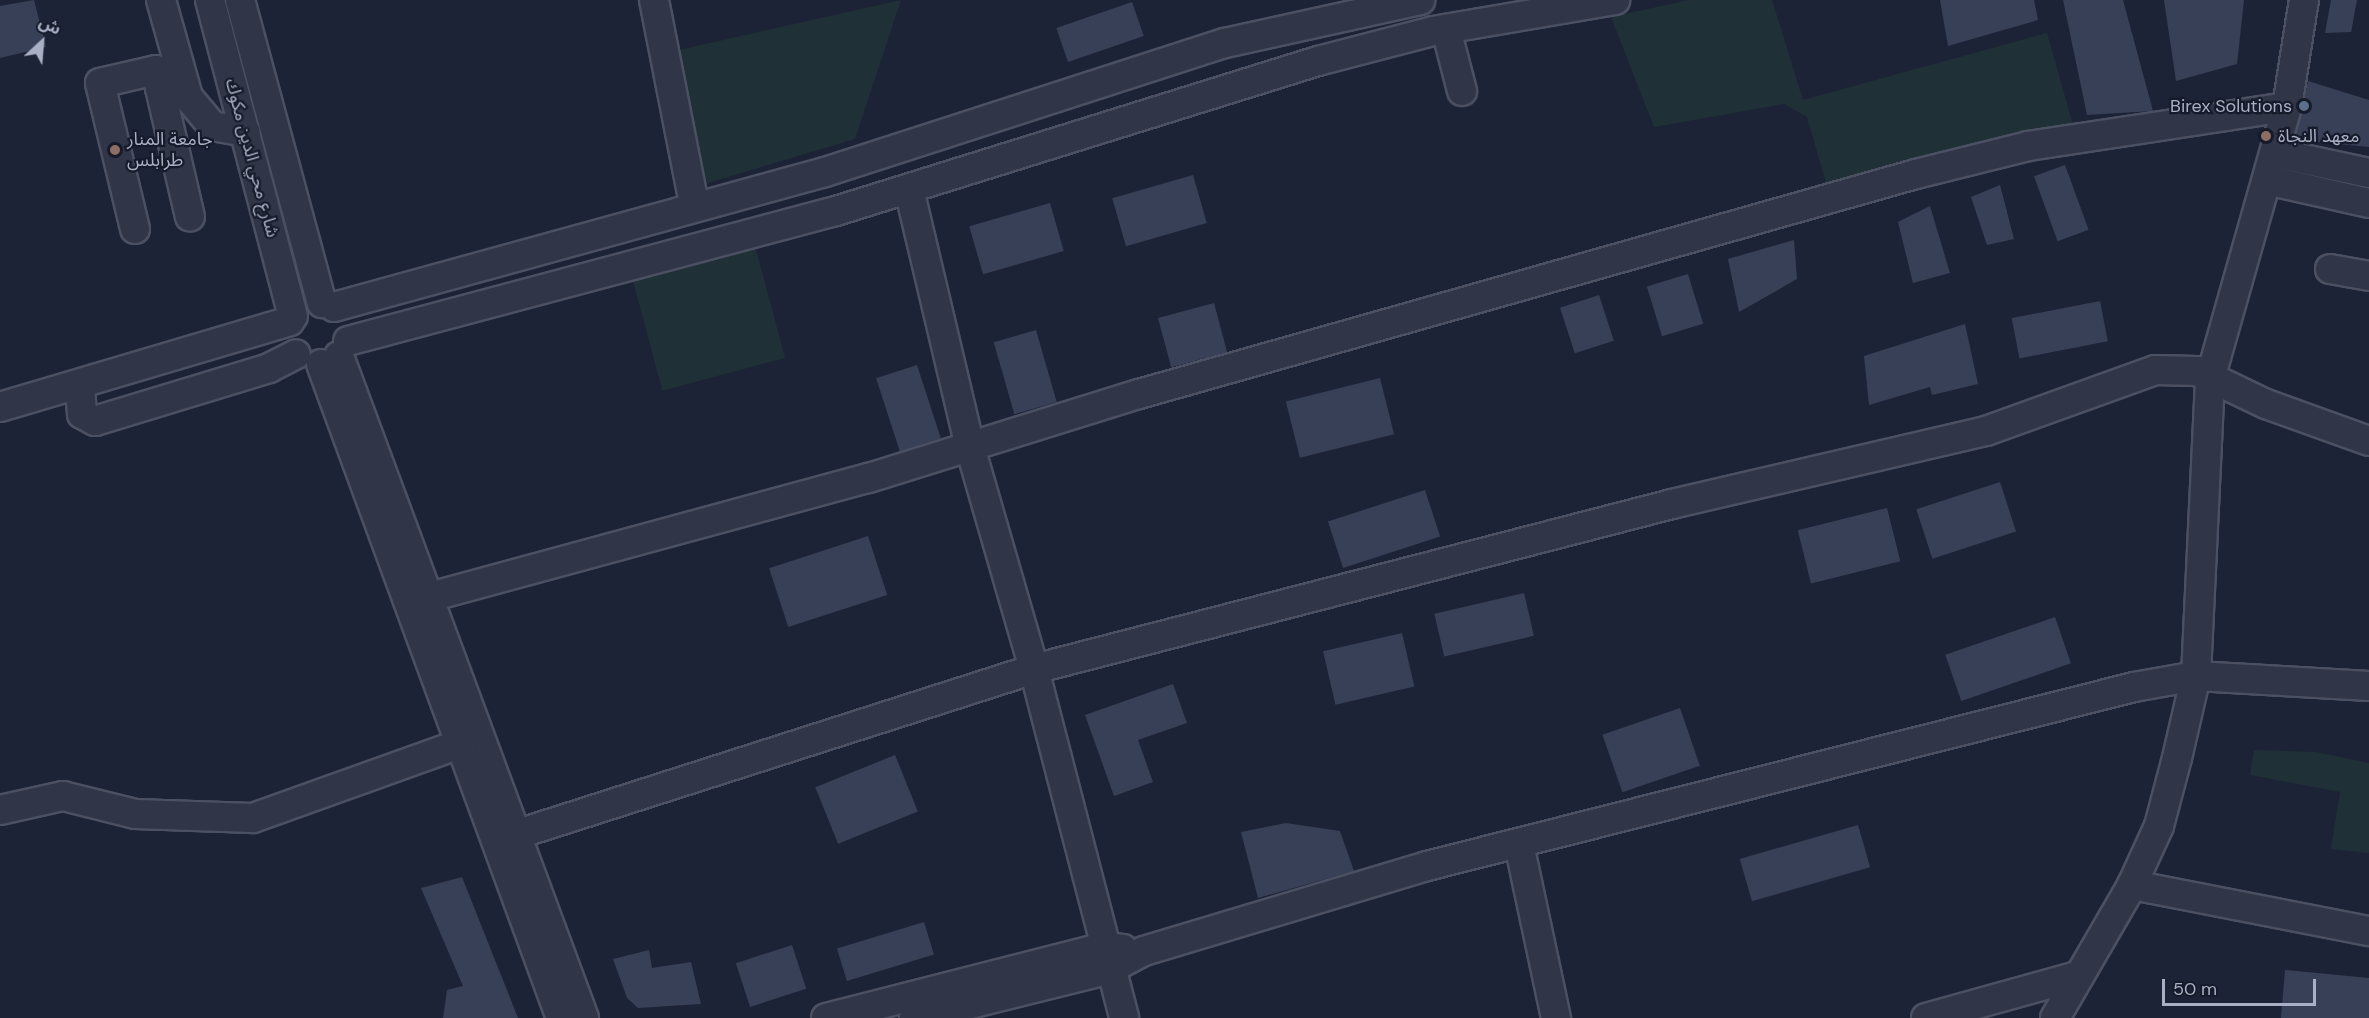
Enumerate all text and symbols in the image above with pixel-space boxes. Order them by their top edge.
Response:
text: ش [36,11,65,40]
north arrow [12,12,72,72]
street label: شارع محي الدين مكوك [220,76,284,240]
place label: Birex Solutions [2170,95,2292,117]
marker: Birex Solutions [2297,99,2311,113]
place label: معهد النجاة [2278,125,2359,147]
place label: جامعة المنار طرابلس [127,129,213,172]
marker: معهد النجاة [2259,129,2273,143]
marker: جامعة المنار طرابلس [108,143,122,157]
scale bar [2165,967,2320,1005]
text: 50 m [2173,977,2217,1001]

